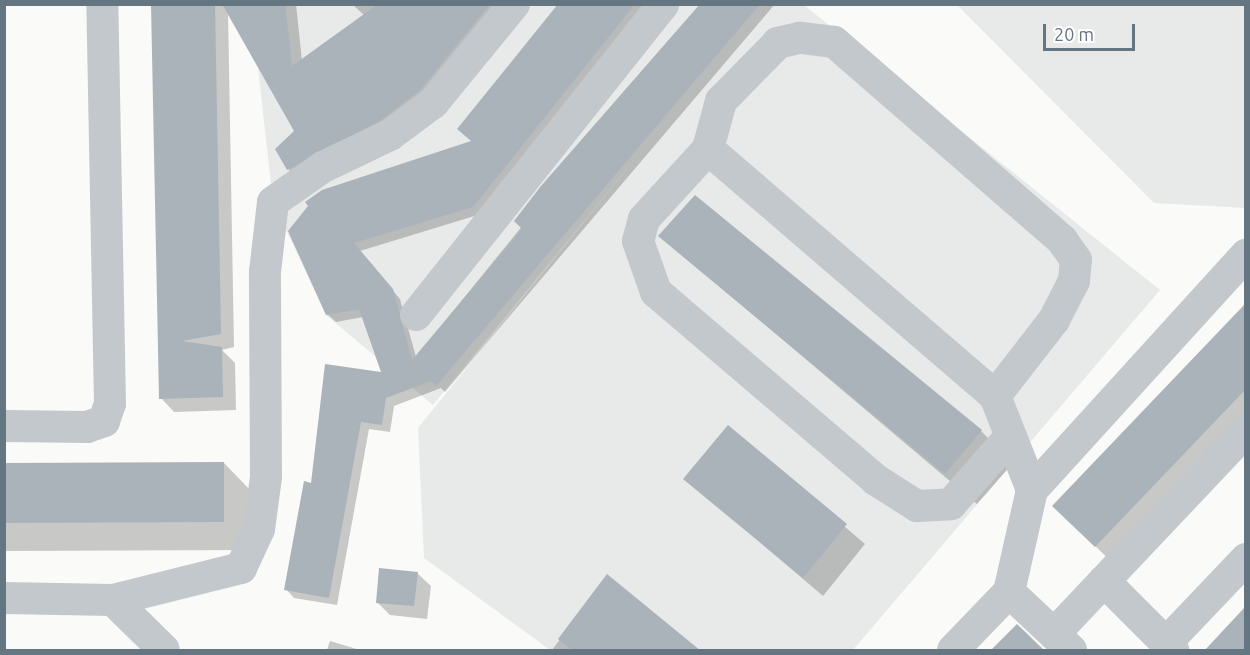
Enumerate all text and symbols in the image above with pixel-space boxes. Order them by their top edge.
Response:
scale bar [1046,12,1138,50]
text: 20 m [1054,24,1094,44]

